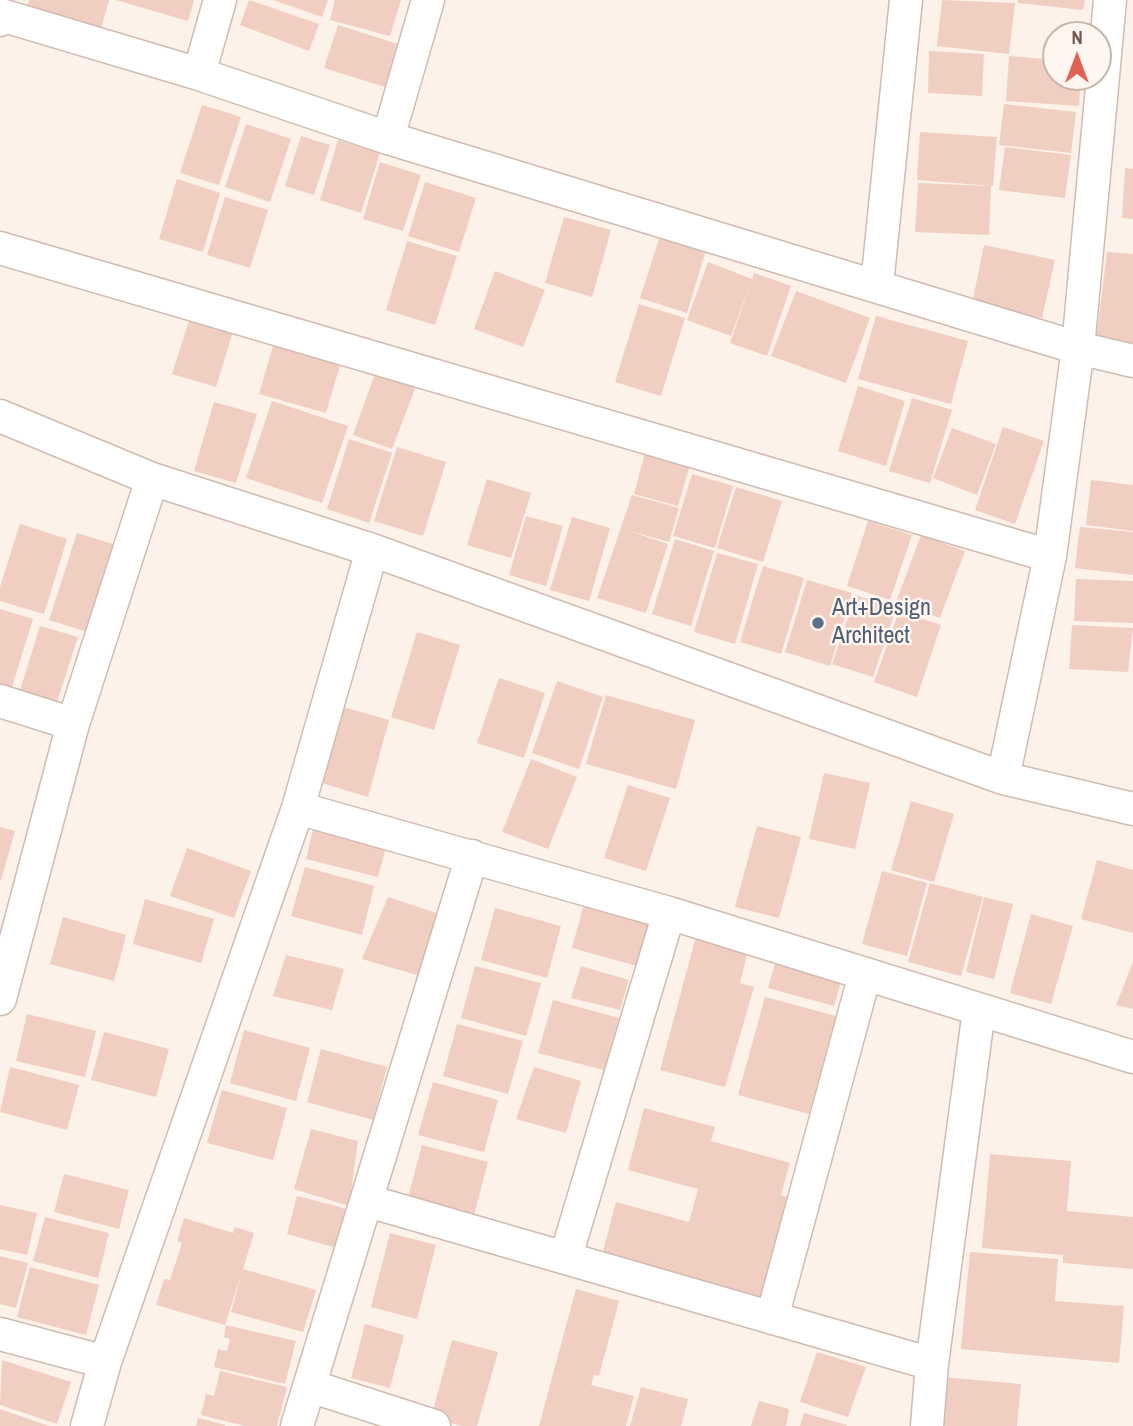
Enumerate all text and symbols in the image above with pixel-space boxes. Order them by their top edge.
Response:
north arrow [1042,21,1112,91]
text: N [1071,24,1083,50]
place label: Art+Design Architect [832,595,931,651]
marker: Art+Design Architect [810,615,826,631]

